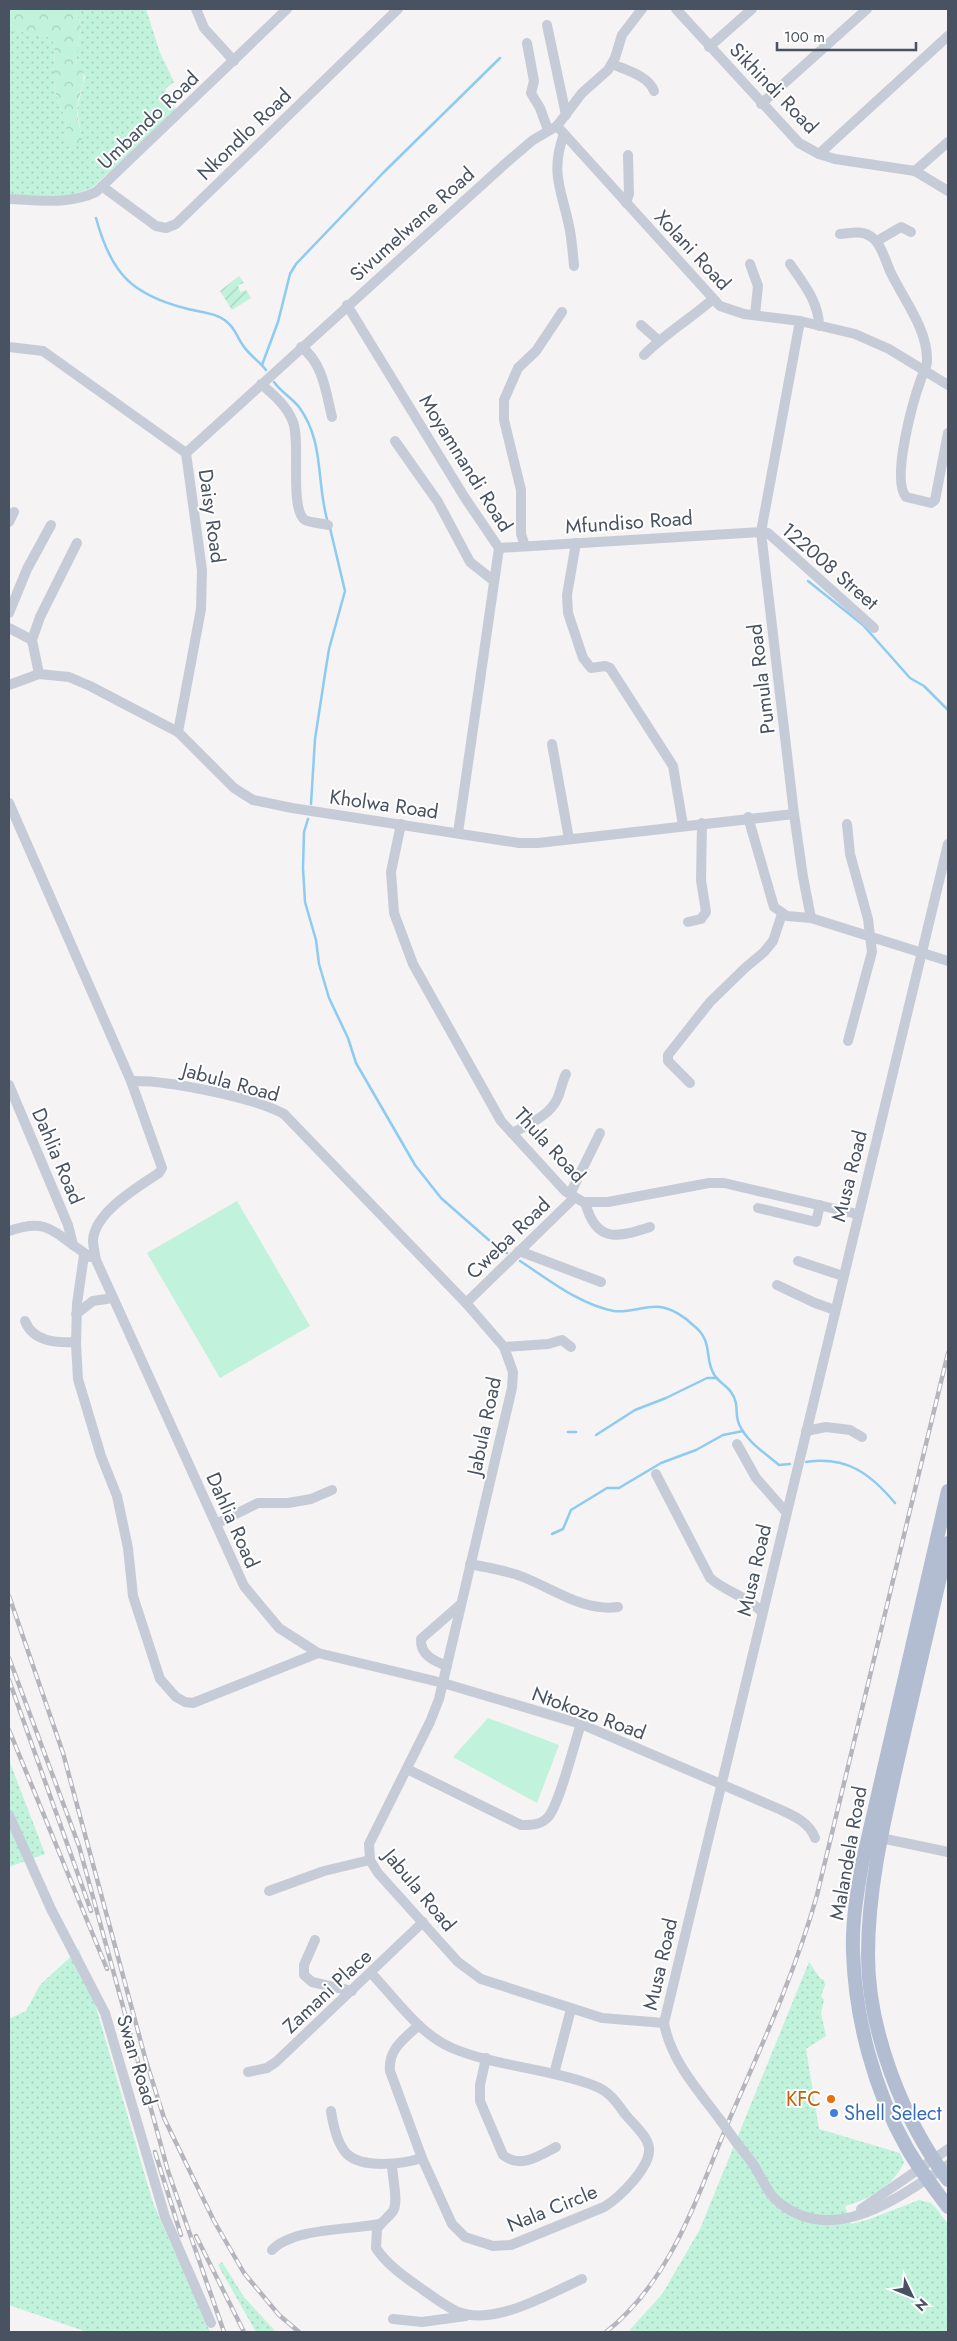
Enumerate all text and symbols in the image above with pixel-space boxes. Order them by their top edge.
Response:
scale bar [777,20,916,52]
text: 100 m [784,26,825,48]
street label: Sikhindi Road [723,36,825,140]
street label: Umbando Road [91,64,206,176]
street label: Nkondlo Road [191,82,298,187]
street label: Sivumelwane Road [344,160,481,288]
street label: Xolani Road [648,204,738,297]
street label: Moyamnandi Road [412,389,520,538]
street label: Daisy Road [191,467,232,565]
street label: Mfundiso Road [564,504,694,541]
street label: 122008 Street [775,516,885,617]
street label: Pumula Road [740,622,783,736]
street label: Kholwa Road [328,783,440,826]
street label: Jabula Road [176,1055,283,1109]
street label: Thula Road [507,1101,592,1189]
street label: Dahlia Road [24,1103,91,1209]
street label: Musa Road [824,1127,875,1225]
street label: Cweba Road [460,1191,557,1286]
street label: Jabula Road [459,1374,509,1481]
street label: Dahlia Road [198,1468,267,1573]
street label: Musa Road [730,1521,779,1619]
street label: Ntokozo Road [528,1679,650,1747]
street label: Malandela Road [822,1784,875,1922]
street label: Jabula Road [375,1841,463,1938]
street label: Musa Road [636,1915,685,2013]
street label: Zamani Place [276,1942,378,2040]
street label: Swan Road [109,2011,164,2109]
place label: KFC [786,2085,821,2114]
marker: KFC [825,2093,837,2105]
place label: Shell Select [844,2099,942,2128]
marker: Shell Select [828,2107,840,2119]
street label: Nala Circle [503,2177,602,2240]
north arrow [887,2271,937,2321]
text: N [910,2294,933,2316]

